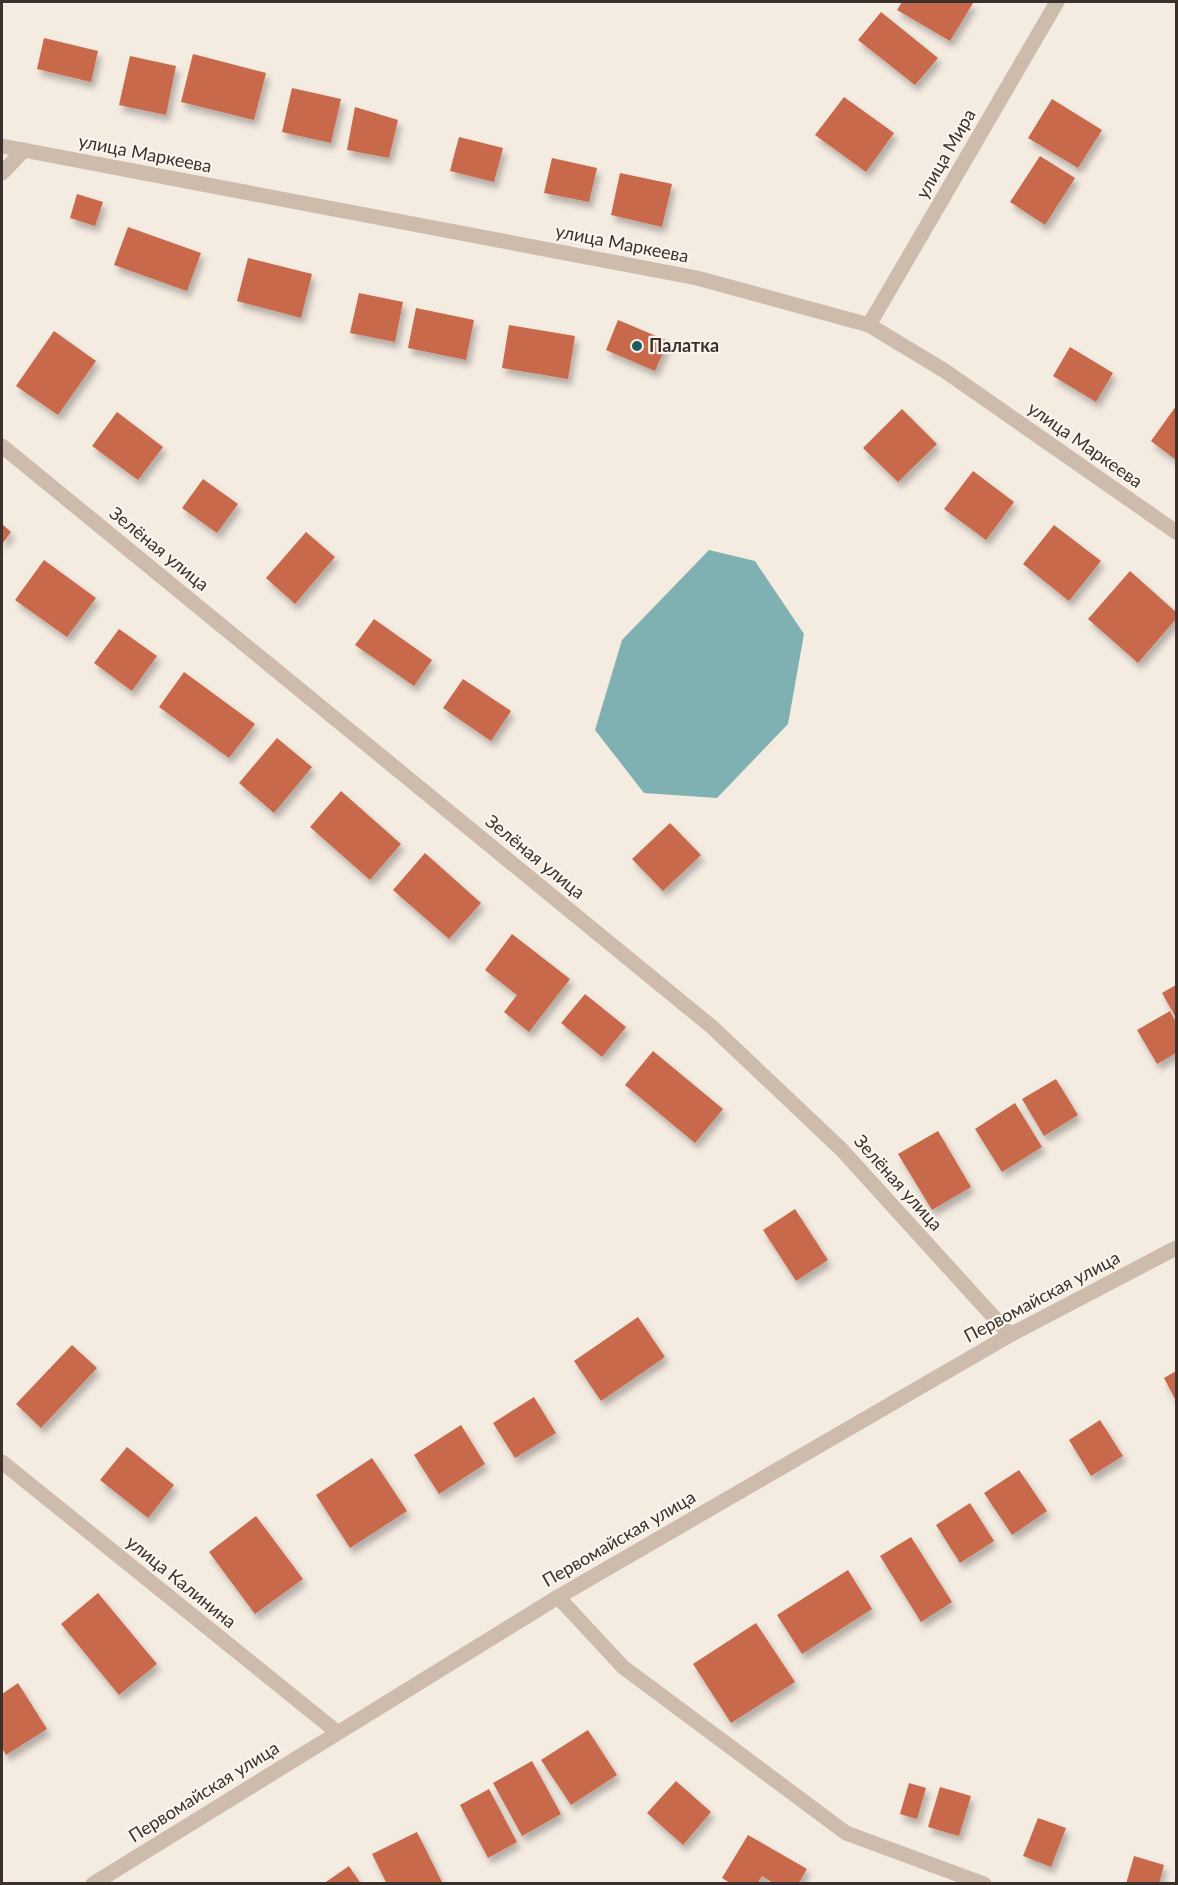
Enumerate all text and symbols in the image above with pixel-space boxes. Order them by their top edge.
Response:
street label: улица Мира [911,105,980,202]
street label: улица Маркеева [77,129,214,177]
street label: улица Маркеева [554,219,691,267]
place label: Палатка [649,334,719,356]
marker: Палатка [630,339,644,353]
street label: улица Маркеева [1024,396,1147,492]
street label: Зелёная улица [105,501,214,595]
street label: Зелёная улица [481,809,590,903]
street label: Зелёная улица [850,1130,948,1235]
street label: Первомайская улица [960,1246,1123,1346]
street label: Первомайская улица [538,1485,699,1591]
street label: улица Калинина [122,1530,241,1632]
street label: Первомайская улица [124,1736,283,1846]

